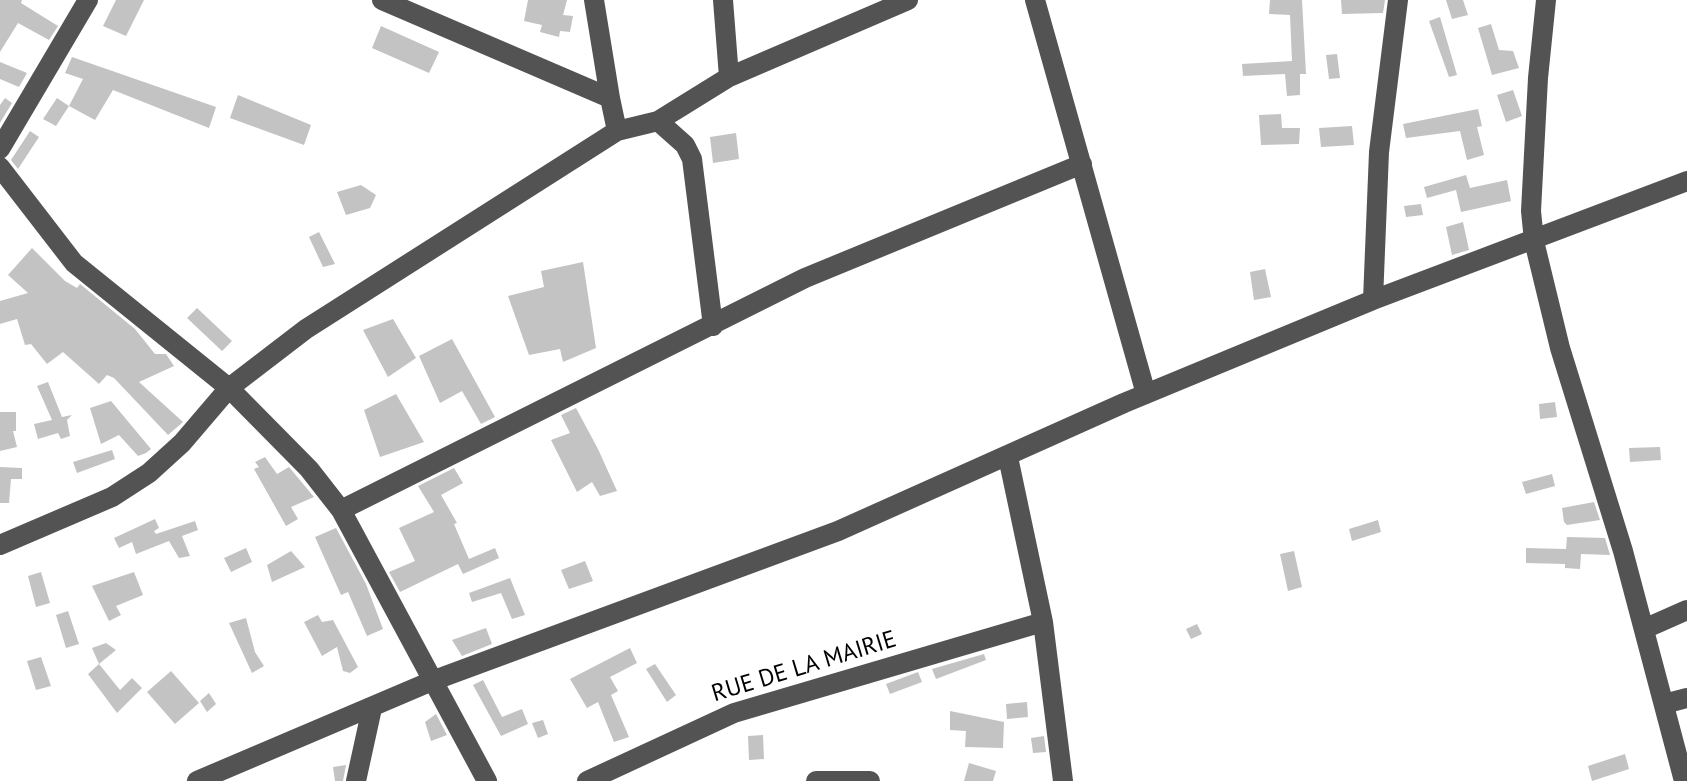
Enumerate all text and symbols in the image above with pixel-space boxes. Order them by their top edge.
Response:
street label: RUE DE LA MAIRIE [708,625,900,709]

